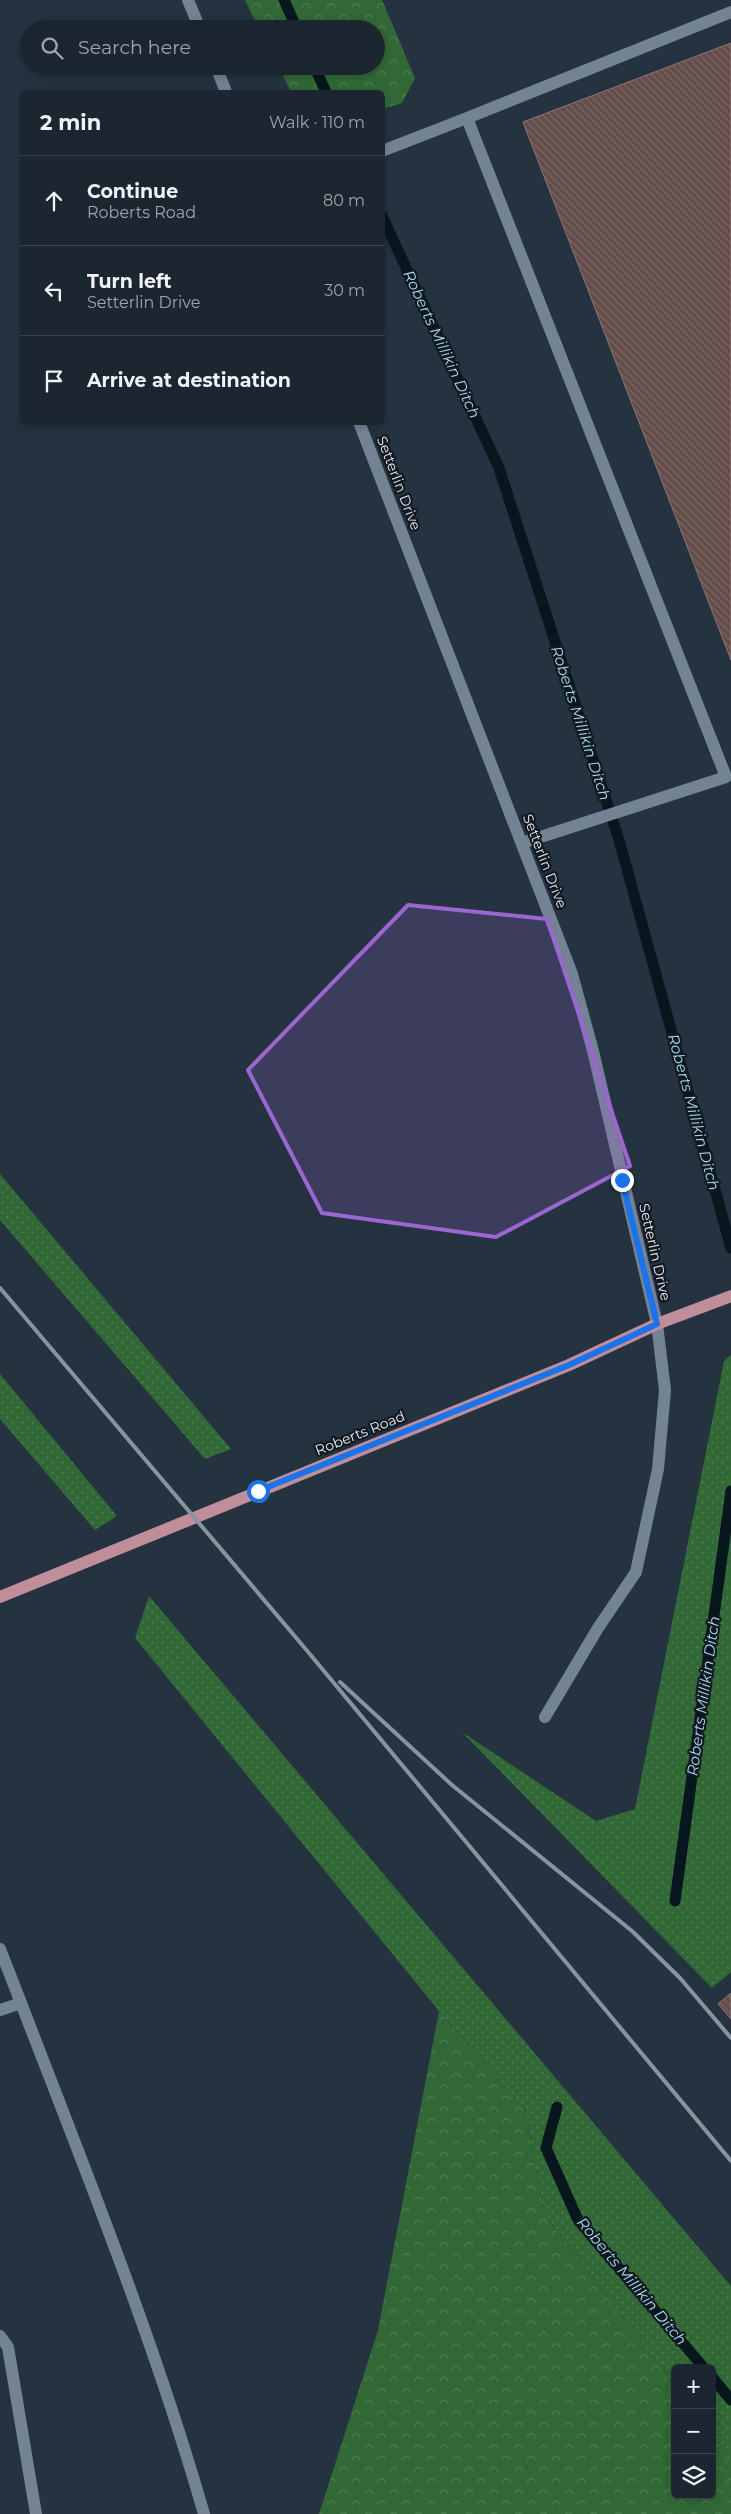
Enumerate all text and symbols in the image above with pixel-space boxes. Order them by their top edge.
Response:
search box [20,20,385,75]
icon: search [38,34,66,62]
text: Search here [78,36,191,59]
text: 2 min [40,110,101,135]
text: Walk · 110 m [269,113,365,132]
text: Continue [87,180,178,203]
icon: ahead [40,187,68,215]
text: 80 m [323,191,365,210]
text: Roberts Road [87,203,196,222]
water label: Roberts Millikin Ditch [399,267,485,421]
text: Turn left [87,270,172,293]
icon: left [40,277,68,305]
text: 30 m [324,281,365,300]
text: Setterlin Drive [87,293,200,312]
icon: arrive [40,367,68,395]
text: Arrive at destination [87,369,291,392]
street label: Setterlin Drive [373,433,425,533]
water label: Roberts Millikin Ditch [547,643,615,803]
street label: Setterlin Drive [519,811,571,911]
water label: Roberts Millikin Ditch [664,1032,724,1192]
route end [611,1169,634,1192]
street label: Setterlin Drive [635,1202,675,1302]
street label: Roberts Road [312,1407,408,1459]
route start [247,1480,270,1503]
water label: Roberts Millikin Ditch [682,1615,724,1777]
water label: Roberts Millikin Ditch [573,2213,691,2349]
map controls [671,2364,716,2499]
button: + [671,2364,716,2409]
button: − [671,2409,716,2454]
button: layers [671,2454,716,2499]

